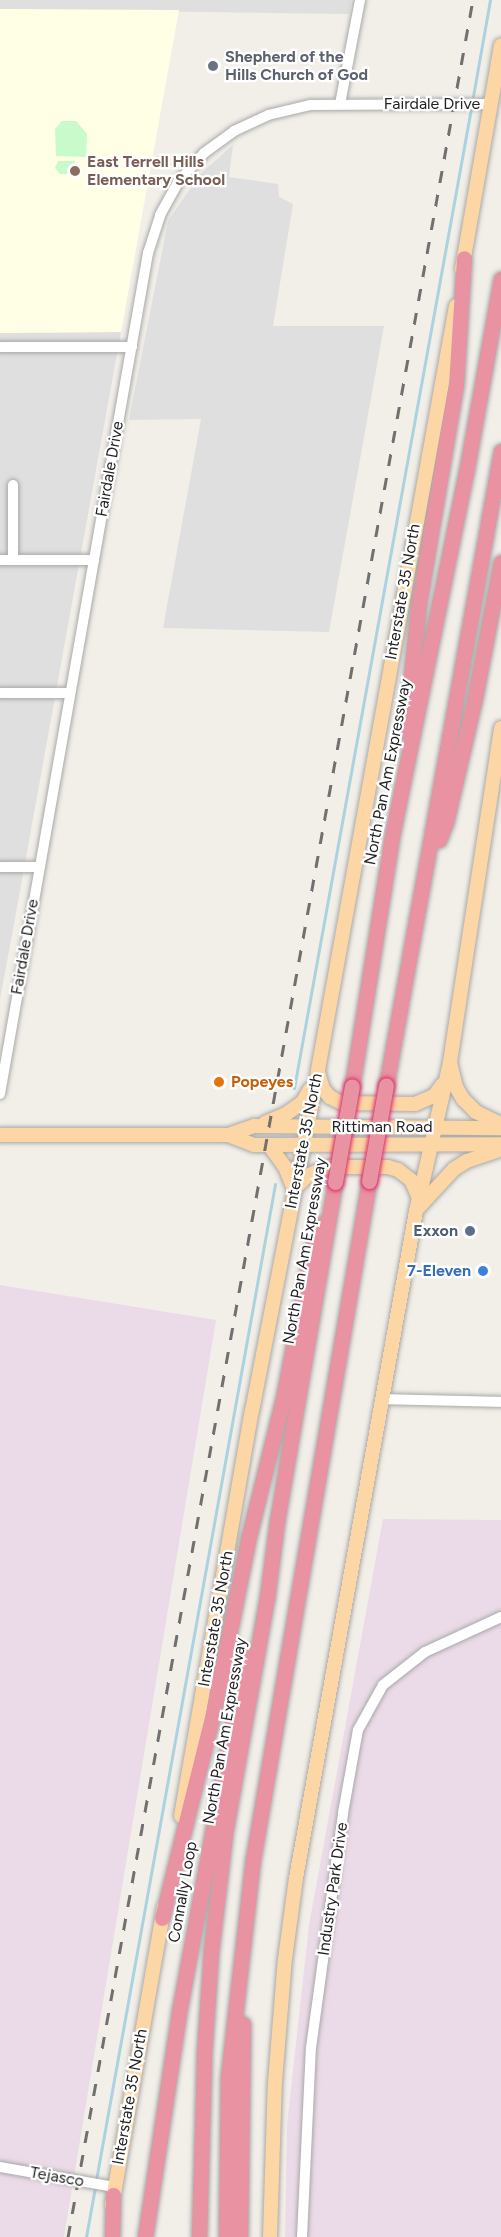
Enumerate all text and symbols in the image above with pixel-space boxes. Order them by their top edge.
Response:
place label: Shepherd of the Hills Church of God [225,47,368,85]
marker: Shepherd of the Hills Church of God [206,59,220,73]
street label: Fairdale Drive [384,94,480,114]
place label: East Terrell Hills Elementary School [87,152,225,190]
marker: East Terrell Hills Elementary School [68,164,82,178]
street label: Fairdale Drive [92,420,128,518]
street label: Interstate 35 North [382,523,424,661]
street label: North Pan Am Expressway [361,677,415,867]
street label: Fairdale Drive [7,898,43,996]
place label: Popeyes [231,1072,293,1092]
street label: Interstate 35 North [281,1072,327,1210]
marker: Popeyes [212,1075,226,1089]
street label: Rittiman Road [331,1117,433,1137]
street label: North Pan Am Expressway [279,1156,331,1346]
place label: Exxon [413,1221,458,1241]
marker: Exxon [463,1224,477,1238]
place label: 7-Eleven [407,1261,471,1281]
marker: 7-Eleven [476,1264,490,1278]
street label: Interstate 35 North [195,1550,237,1688]
street label: North Pan Am Expressway [199,1636,251,1826]
street label: Industry Park Drive [314,1821,352,1957]
street label: Connally Loop [165,1840,201,1944]
street label: Interstate 35 North [109,2028,151,2166]
street label: Tejasco [29,2163,85,2191]

